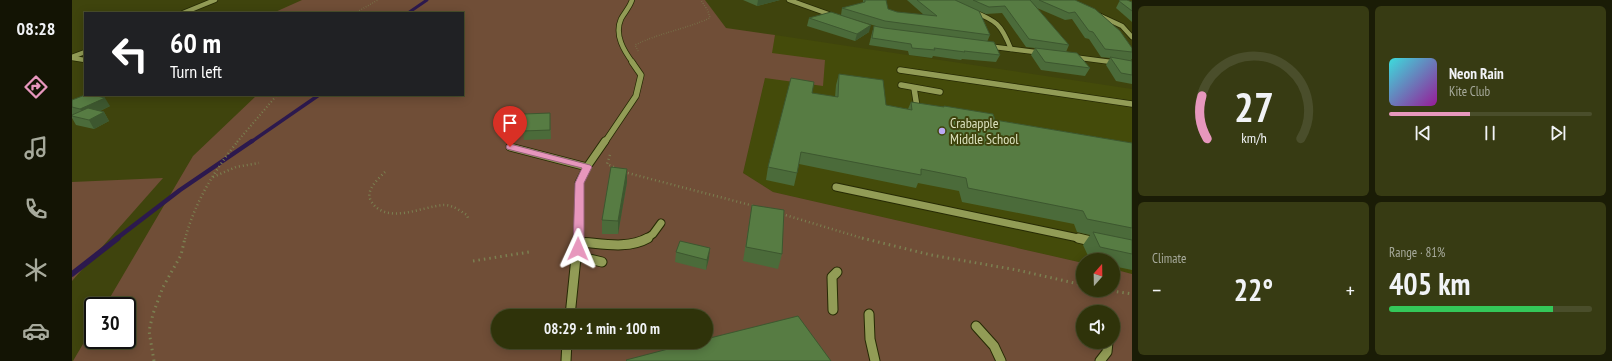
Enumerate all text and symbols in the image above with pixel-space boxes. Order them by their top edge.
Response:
text: 08:28 [17,17,55,40]
text: 60 m [170,24,221,61]
icon: left [104,28,156,80]
text: Turn left [170,60,222,83]
text: Neon Rain [1449,64,1504,83]
icon: directions [22,73,50,101]
text: 27 [1234,80,1273,133]
text: Kite Club [1449,83,1490,100]
pin [493,106,527,147]
icon: arrive [499,112,521,134]
place label: Crabapple Middle School [950,114,1019,148]
icon: previous [1412,122,1434,144]
icon: pause [1479,122,1501,144]
icon: next [1547,122,1569,144]
marker: Crabapple Middle School [937,126,947,136]
text: km/h [1241,127,1266,146]
icon: music [22,134,50,162]
icon: phone [22,195,50,223]
position arrow [557,228,599,270]
text: Range · 81% [1389,244,1445,261]
text: Climate [1152,250,1186,267]
north arrow [1076,253,1120,297]
map controls [1076,253,1120,349]
icon: climate [22,256,50,284]
text: 405 km [1389,264,1470,303]
text: 22° [1234,270,1273,309]
text: − [1152,276,1161,304]
text: + [1346,276,1355,304]
speed limit sign: 30 [84,297,136,349]
button: sound [1076,305,1120,349]
icon: car [22,317,50,345]
text: 08:29 · 1 min · 100 m [544,319,660,338]

